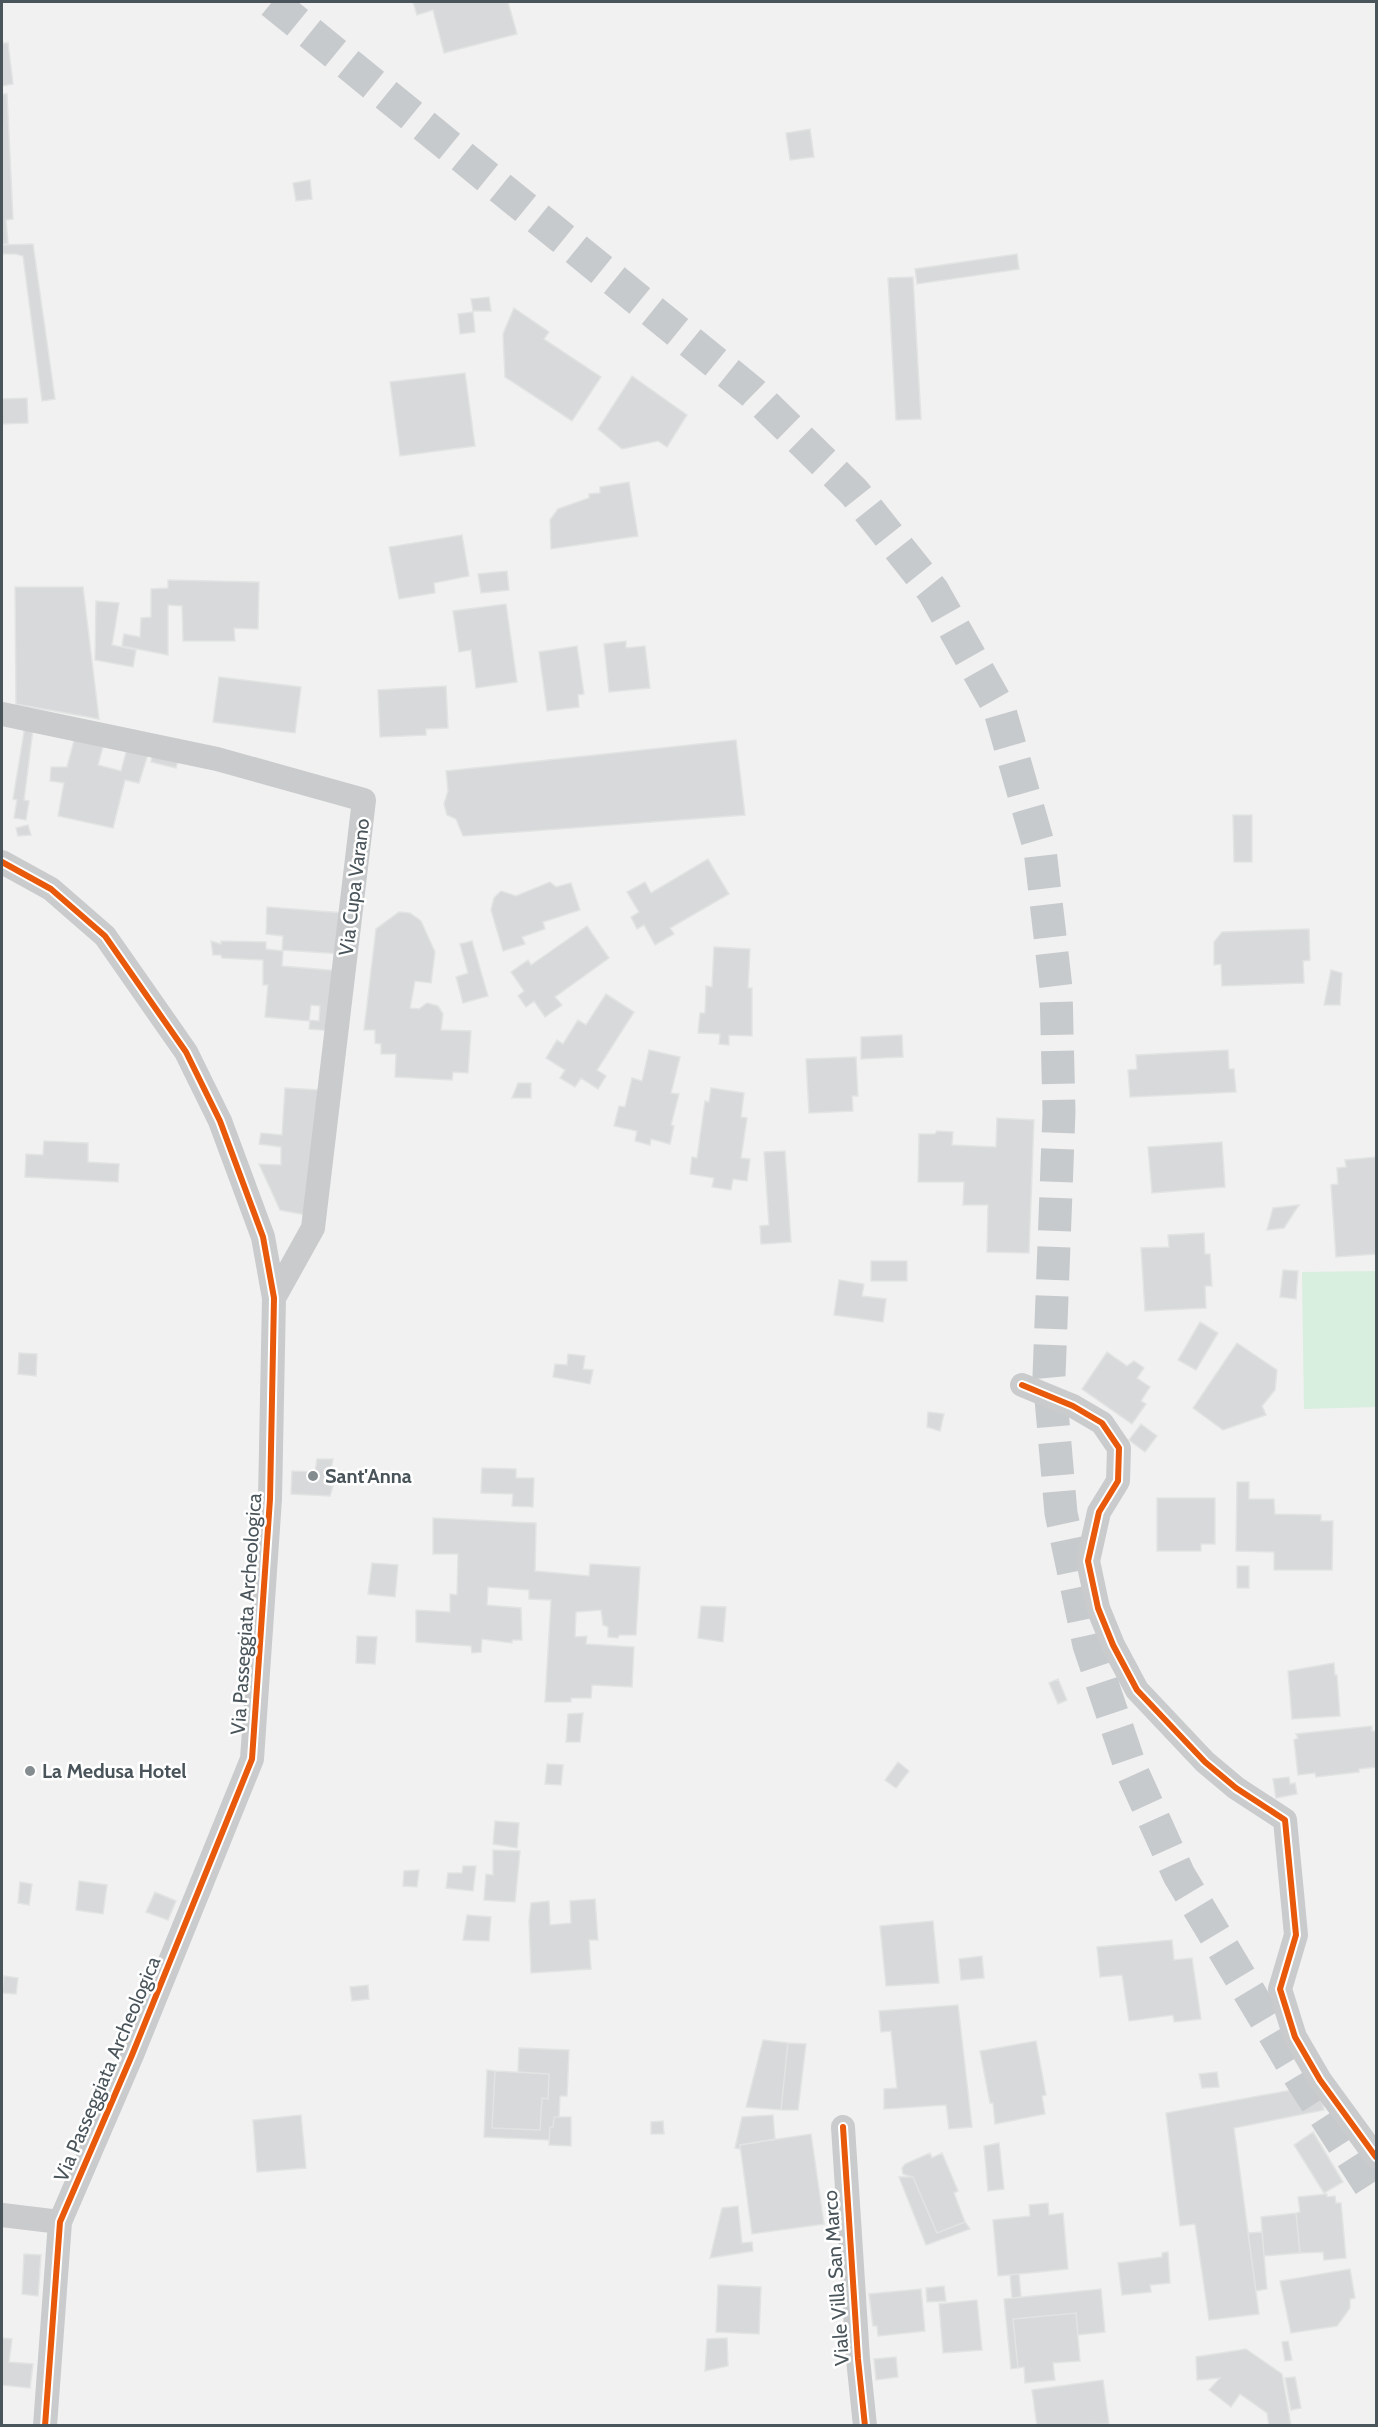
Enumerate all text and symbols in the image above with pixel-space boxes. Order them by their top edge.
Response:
street label: Via Cupa Varano [334,817,374,957]
place label: Sant'Anna [325,1464,412,1488]
marker: Sant'Anna [306,1469,320,1483]
street label: Via Passeggiata Archeologica [226,1492,266,1736]
place label: La Medusa Hotel [42,1759,187,1783]
marker: La Medusa Hotel [23,1764,37,1778]
street label: Via Passeggiata Archeologica [49,1952,166,2185]
street label: Viale Villa San Marco [818,2189,854,2367]

